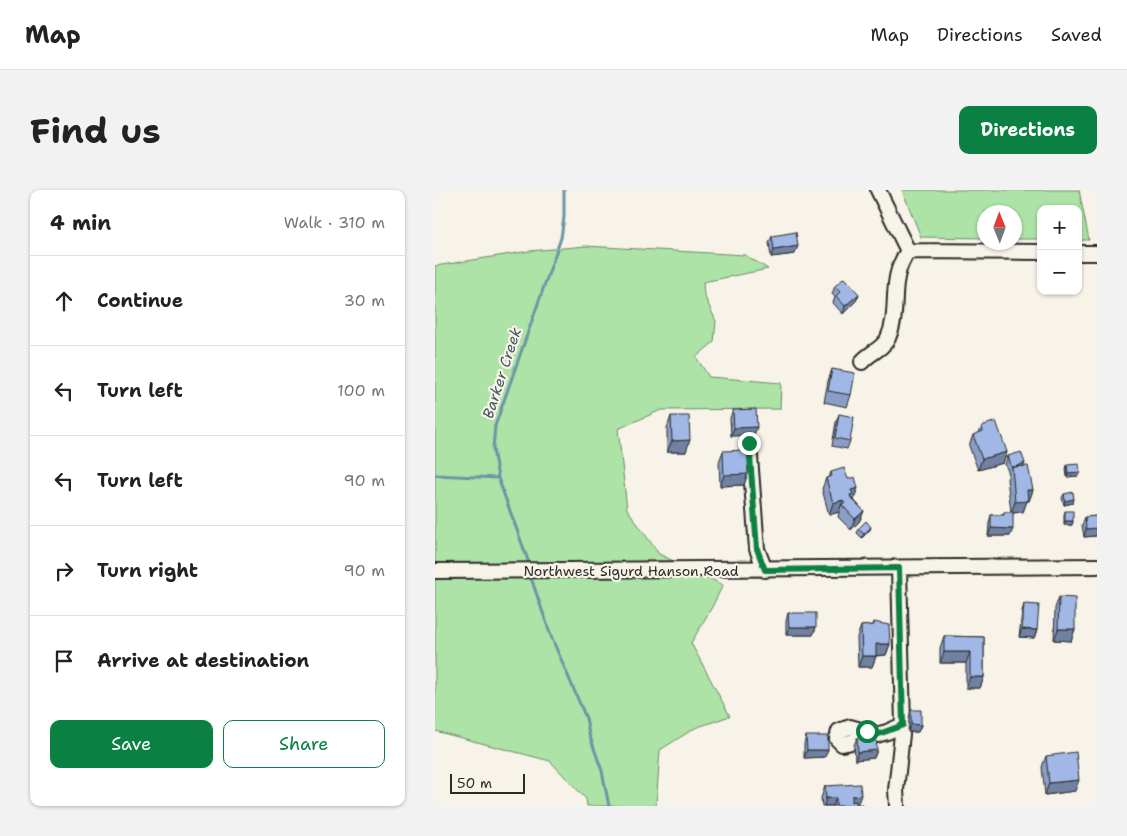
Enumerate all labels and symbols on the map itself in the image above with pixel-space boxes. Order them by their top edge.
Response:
north arrow [977,205,1022,250]
water label: Barker Creek [478,325,526,421]
route end [738,432,761,455]
street label: Northwest Sigurd Hanson Road [523,562,739,580]
route start [856,720,879,743]
scale bar [450,771,525,794]

